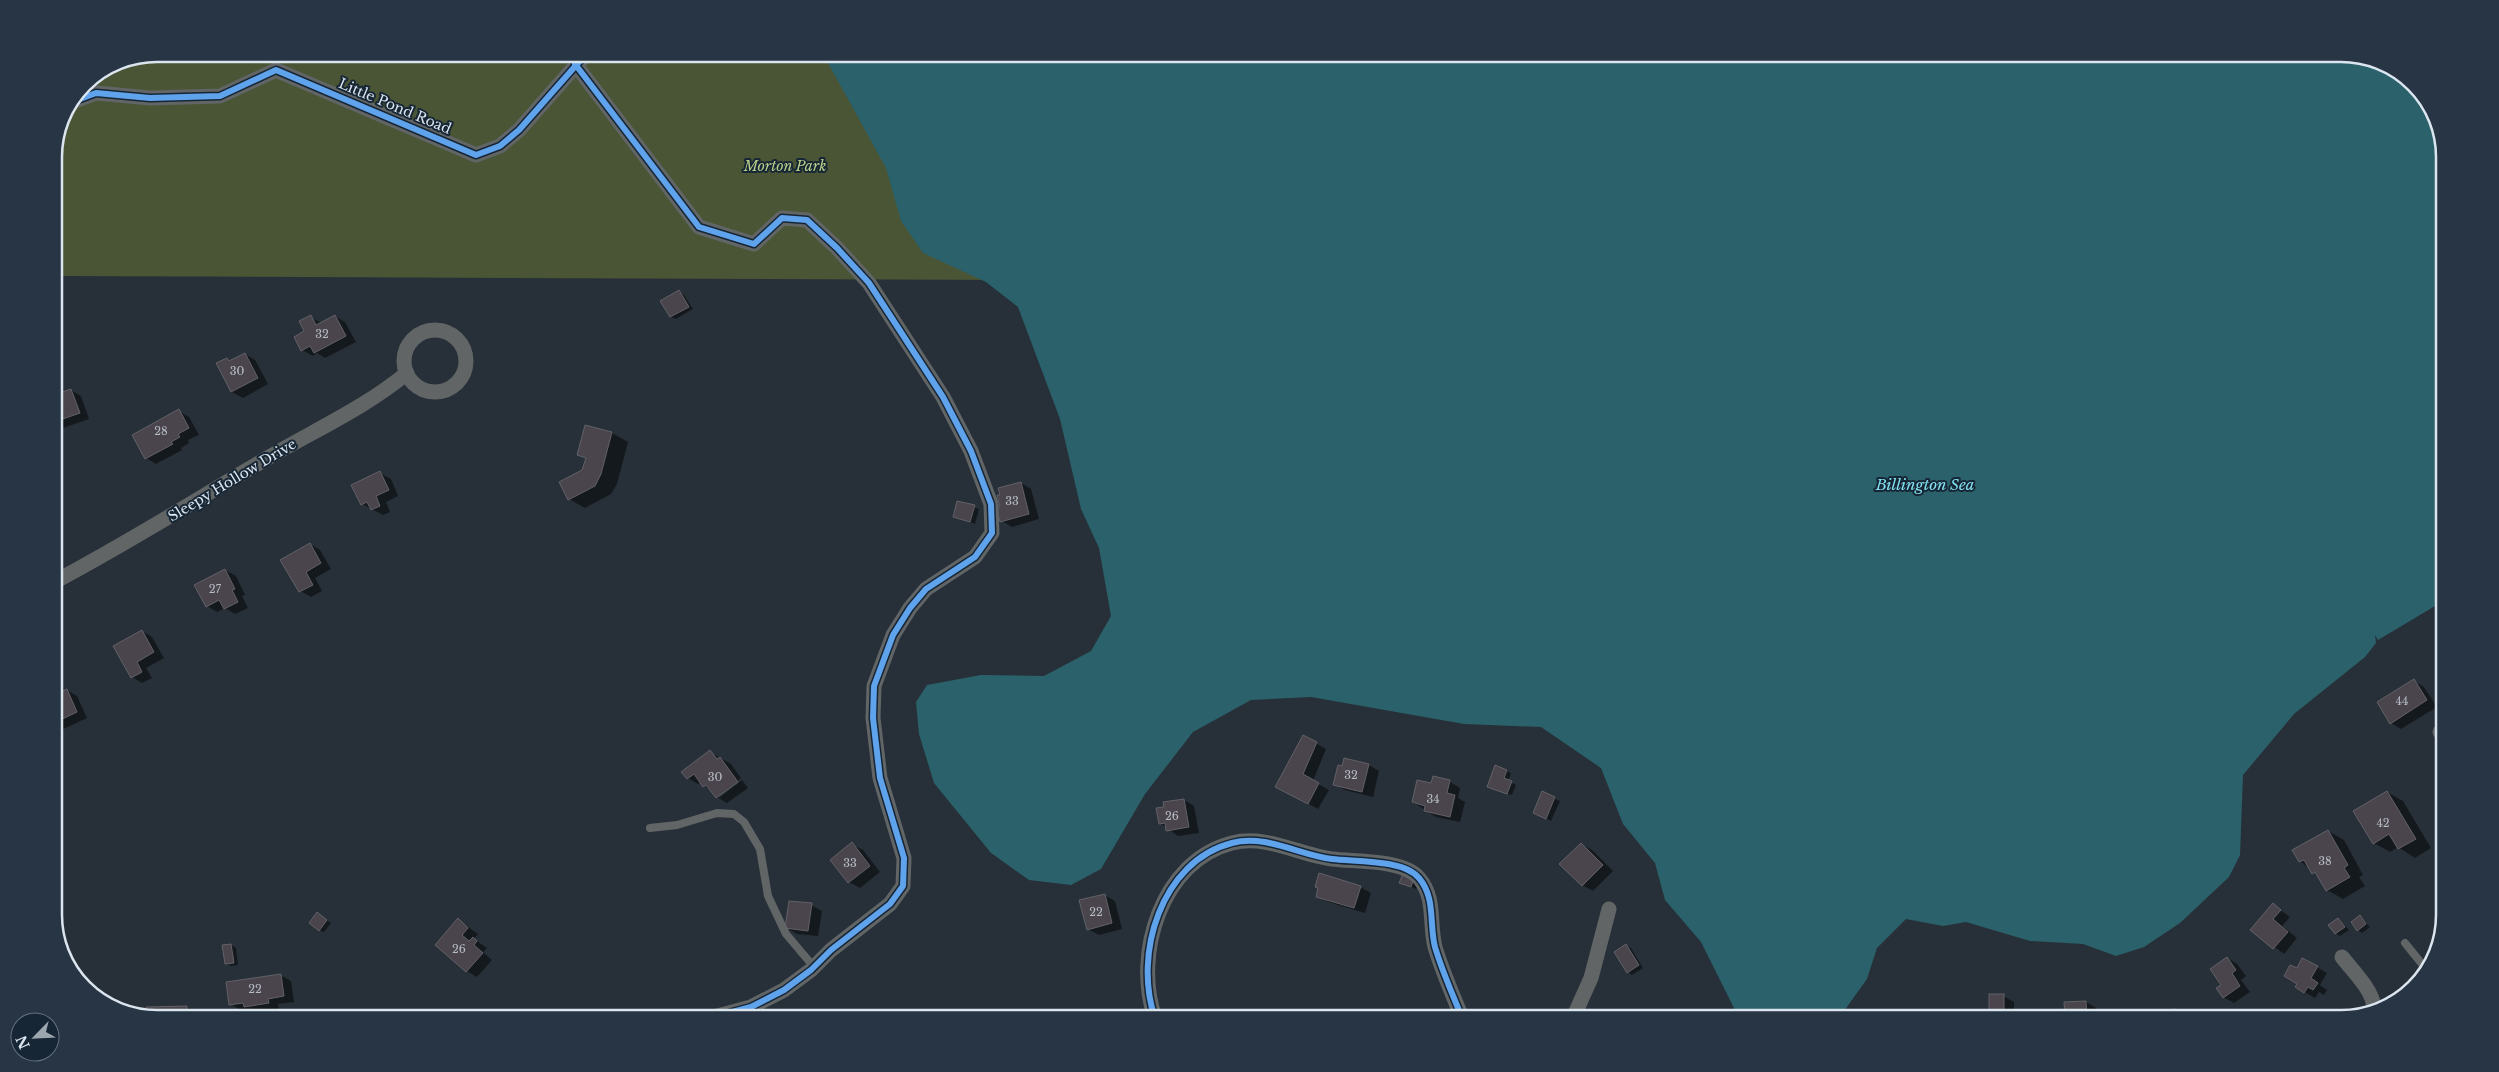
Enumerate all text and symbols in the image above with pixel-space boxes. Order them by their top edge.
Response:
street label: Little Pond Road [336,74,455,138]
park label: Morton Park [743,157,826,175]
house number: 32 [315,327,329,341]
house number: 30 [230,364,244,378]
house number: 28 [154,424,168,438]
street label: Sleepy Hollow Drive [164,435,300,525]
water label: Billington Sea [1875,475,1974,494]
house number: 33 [1005,494,1019,508]
house number: 27 [209,582,222,596]
house number: 44 [2396,694,2408,708]
house number: 32 [1344,768,1358,782]
house number: 30 [708,770,722,784]
house number: 34 [1426,792,1440,806]
house number: 26 [1165,809,1179,823]
house number: 42 [2376,816,2390,830]
house number: 38 [2318,854,2332,868]
house number: 33 [843,856,857,870]
house number: 22 [1089,905,1103,919]
house number: 26 [452,942,466,956]
house number: 22 [248,982,262,996]
north arrow [10,1012,60,1062]
text: N [12,1033,34,1052]

